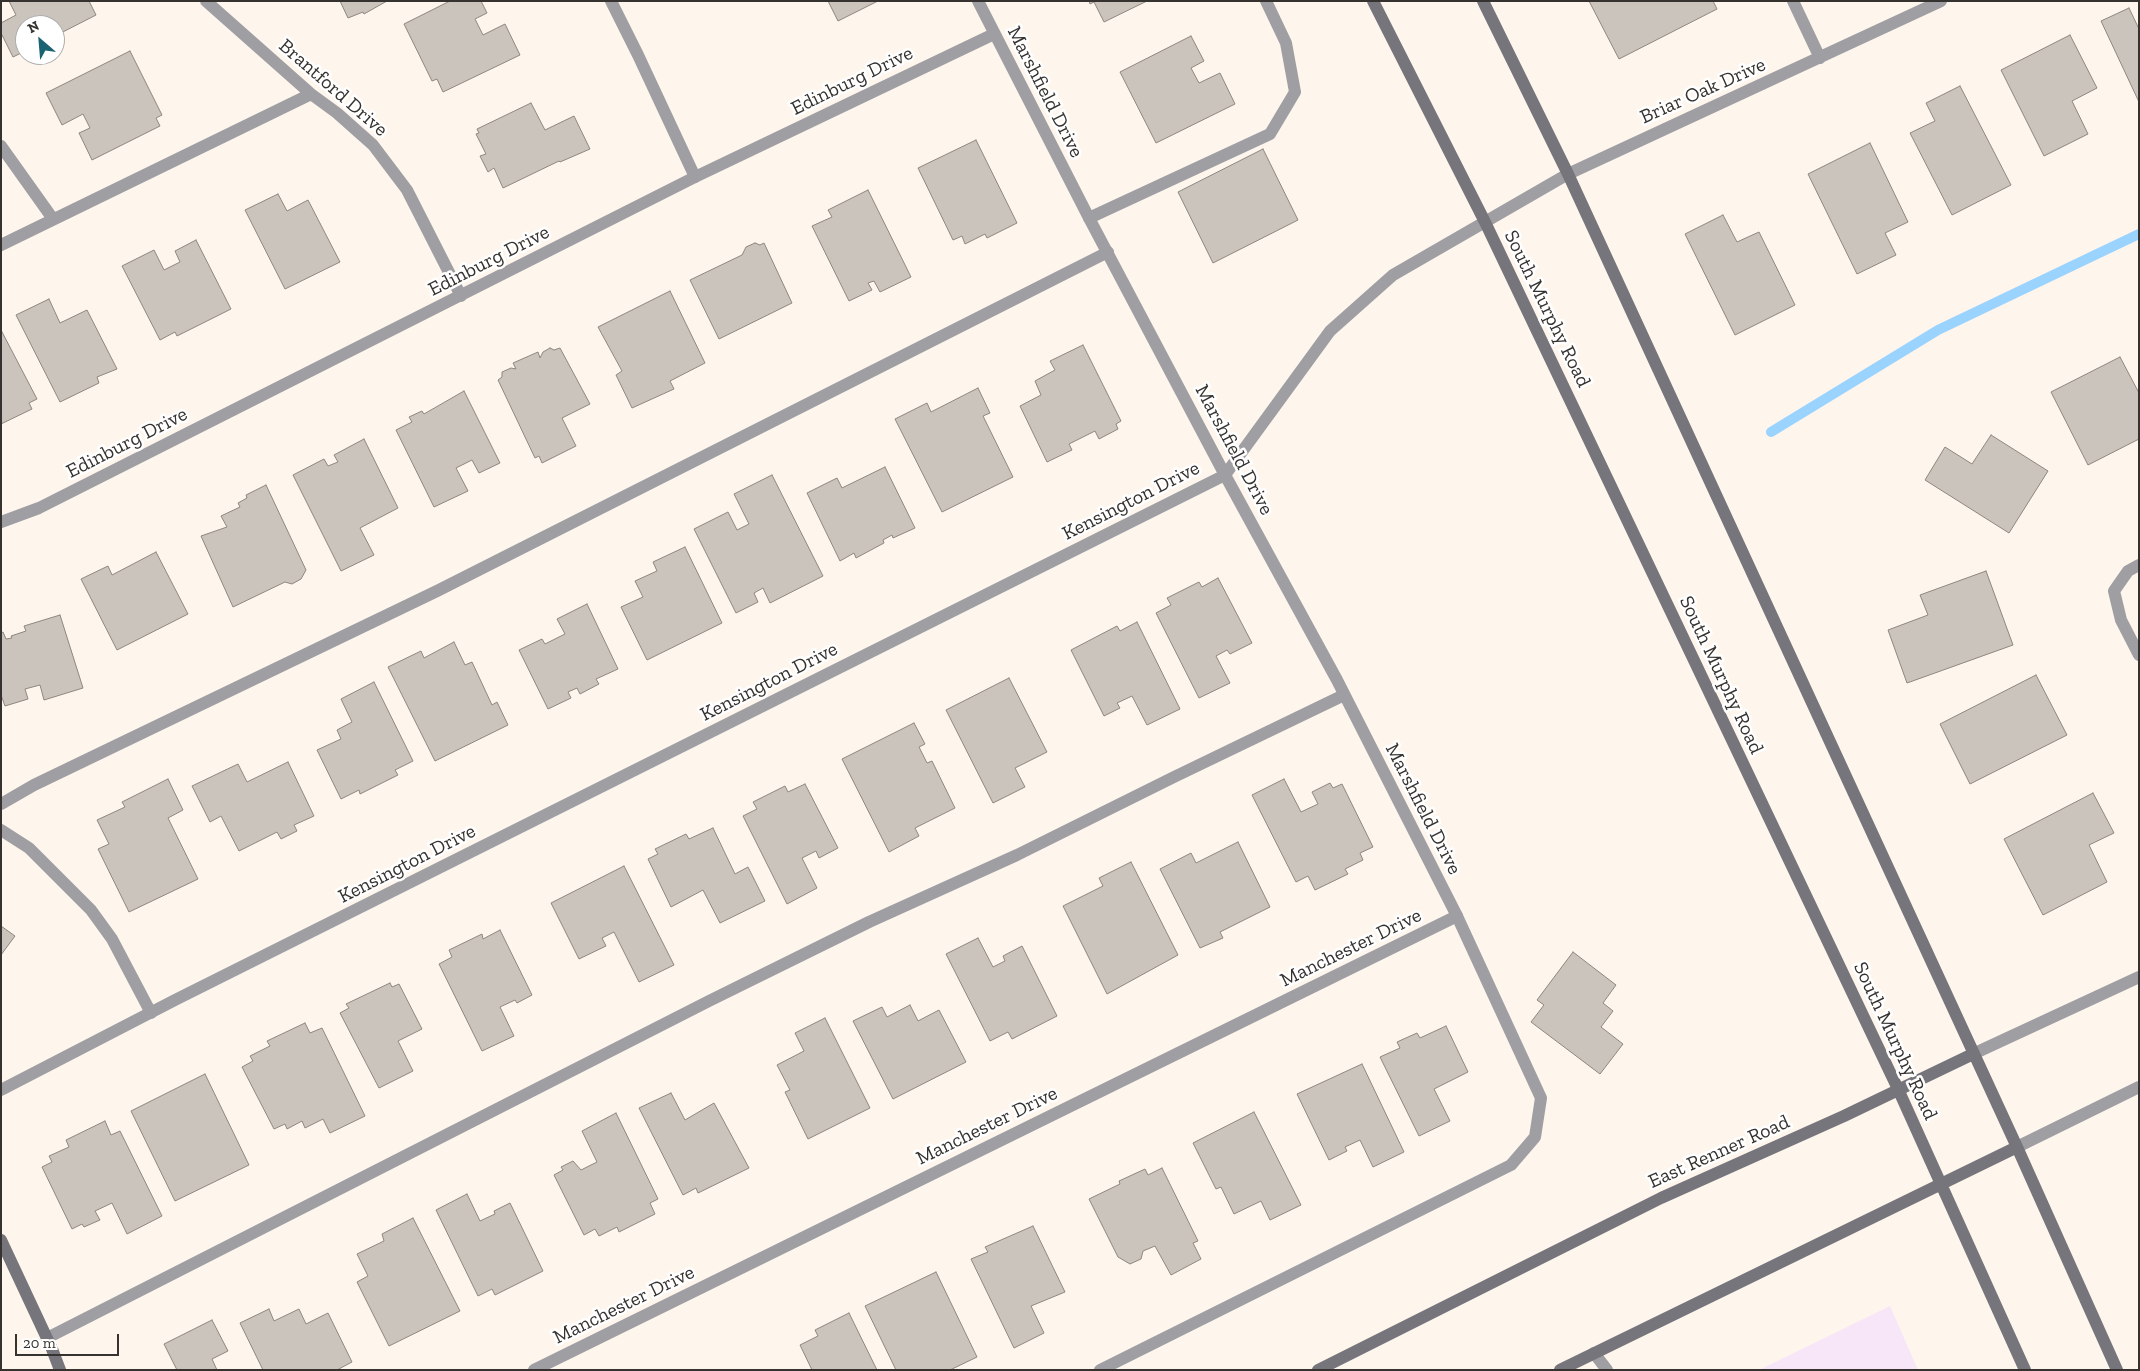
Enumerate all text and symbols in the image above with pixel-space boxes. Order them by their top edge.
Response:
north arrow [15,15,65,65]
text: N [25,17,42,37]
street label: Marshfield Drive [1002,22,1088,162]
street label: Brantford Drive [274,34,392,142]
street label: Edinburg Drive [787,41,917,121]
street label: Briar Oak Drive [1637,53,1769,129]
street label: Edinburg Drive [424,220,554,302]
street label: South Murphy Road [1499,227,1595,391]
street label: Marshfield Drive [1190,381,1278,519]
street label: Edinburg Drive [62,402,192,484]
street label: Kensington Drive [1058,456,1204,546]
street label: South Murphy Road [1674,592,1768,758]
street label: Kensington Drive [696,637,842,727]
street label: Marshfield Drive [1380,739,1466,879]
street label: Kensington Drive [334,819,480,909]
street label: Manchester Drive [1277,903,1425,993]
street label: South Murphy Road [1848,958,1942,1124]
street label: Manchester Drive [913,1081,1061,1171]
street label: East Renner Road [1645,1110,1793,1194]
street label: Manchester Drive [550,1260,698,1350]
scale bar [18,1324,121,1356]
text: 20 m [23,1334,56,1352]

